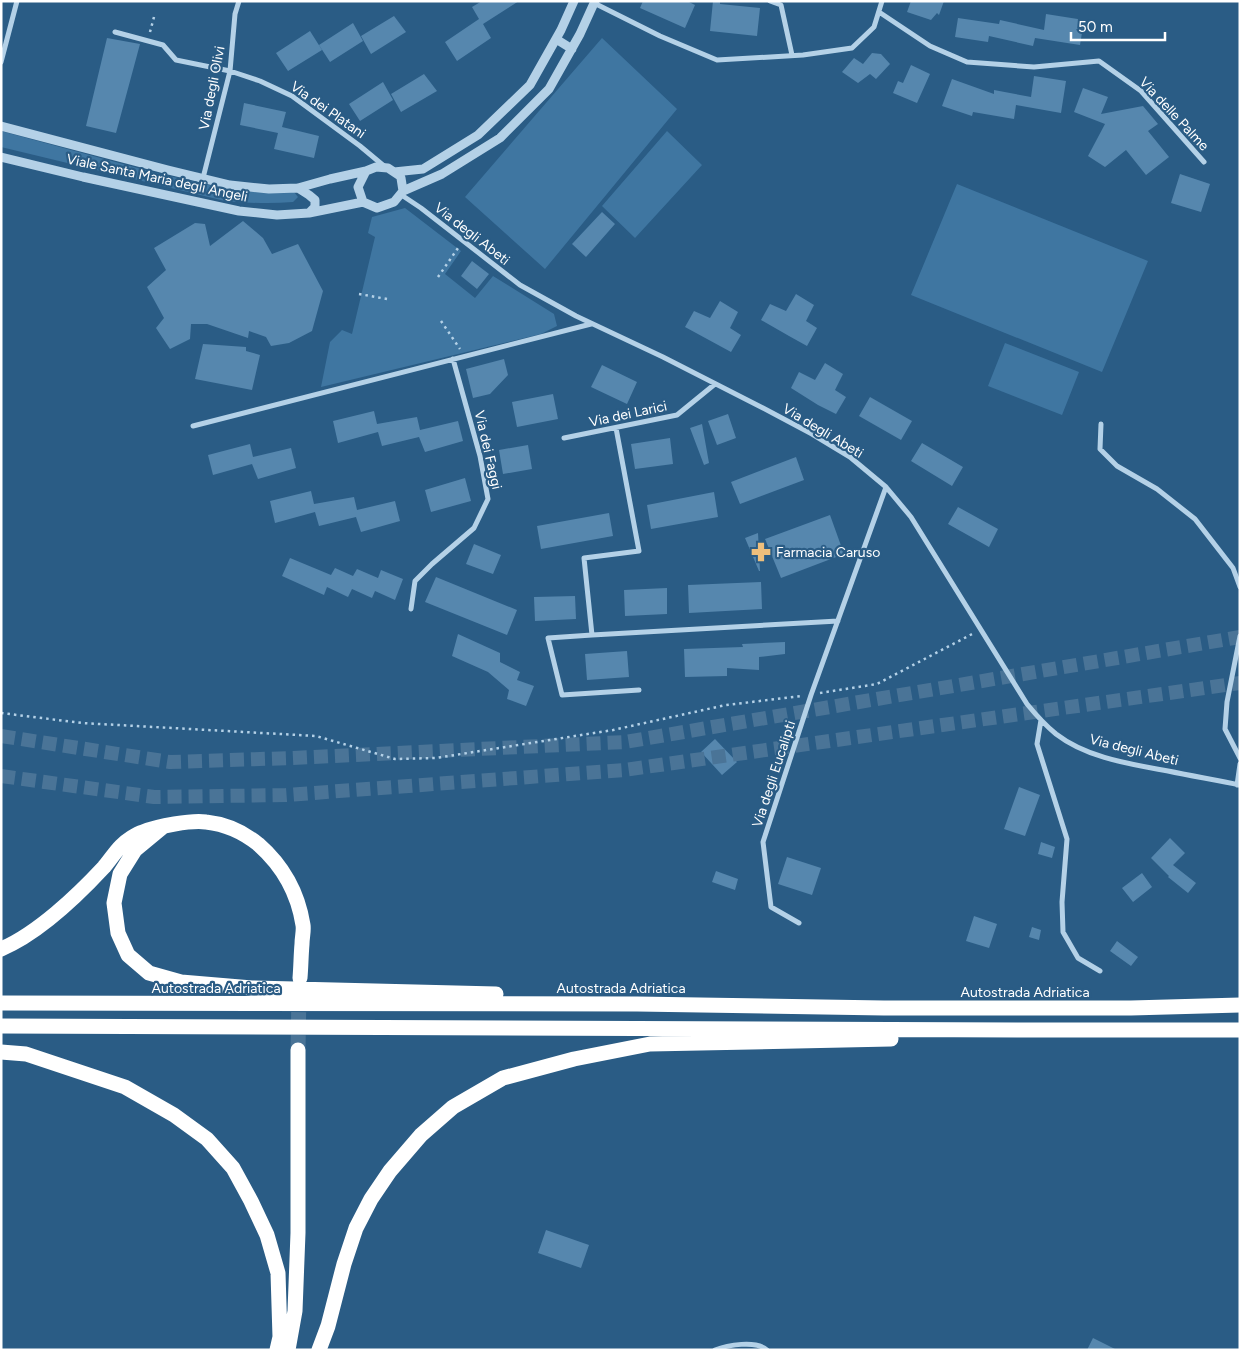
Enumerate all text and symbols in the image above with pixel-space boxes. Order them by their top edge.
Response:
scale bar [1071,10,1165,42]
text: 50 m [1078,18,1113,36]
street label: Via degli Olivi [196,45,228,131]
street label: Via delle Palme [1136,74,1213,155]
street label: Via dei Platani [287,78,369,142]
street label: Viale Santa Maria degli Angeli [65,150,249,206]
street label: Via degli Abeti [431,199,513,269]
street label: Via dei Larici [587,397,669,431]
street label: Via degli Abeti [780,400,866,462]
street label: Via dei Faggi [471,409,505,491]
pharmacy icon: Farmacia Caruso [750,541,772,563]
place label: Farmacia Caruso [776,544,880,561]
street label: Via degli Eucalipti [749,718,799,830]
street label: Via degli Abeti [1088,731,1180,769]
street label: Autostrada Adriatica [151,980,281,997]
street label: Autostrada Adriatica [556,980,686,997]
street label: Autostrada Adriatica [960,984,1090,1001]

